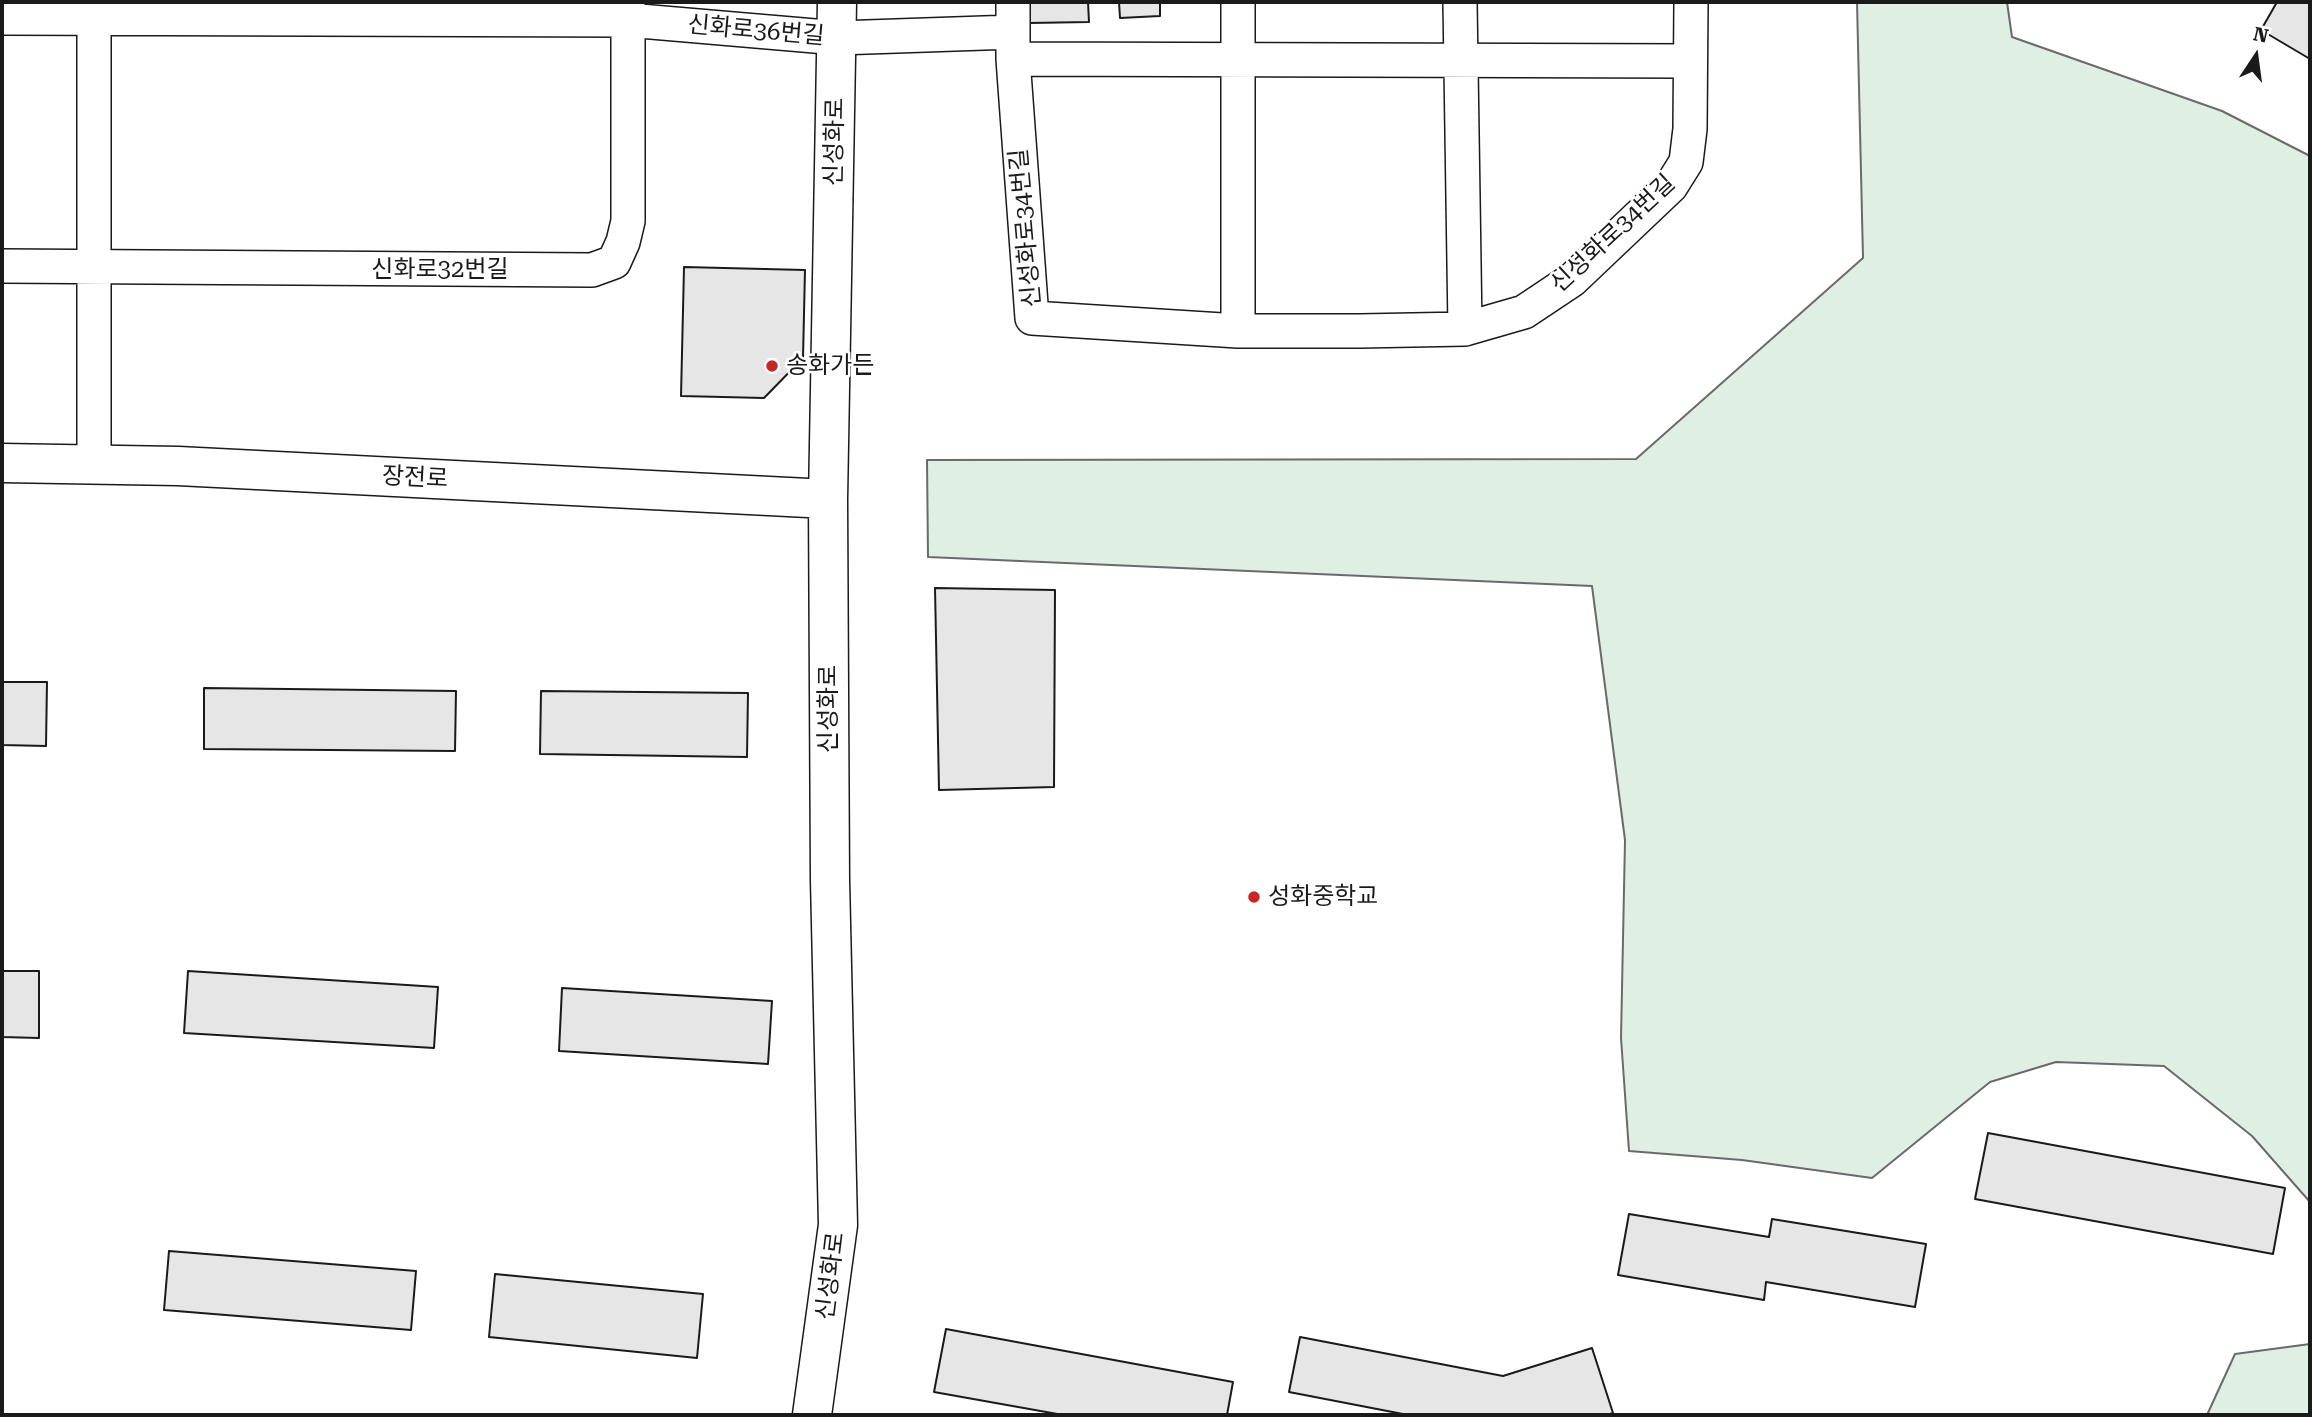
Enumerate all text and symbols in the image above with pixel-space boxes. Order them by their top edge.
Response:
street label: 신화로36번길 [686,11,826,51]
north arrow [2221,21,2291,91]
text: N [2251,22,2271,48]
street label: 신성화로 [820,98,850,186]
street label: 신성화로34번길 [1005,147,1047,309]
street label: 신성화로34번길 [1545,169,1681,299]
street label: 신화로32번길 [371,256,509,284]
place label: 송화가든 [786,352,874,380]
marker: 송화가든 [764,358,780,374]
street label: 장전로 [381,462,449,494]
street label: 신성화로 [815,665,843,753]
place label: 성화중학교 [1268,883,1378,911]
marker: 성화중학교 [1246,889,1262,905]
street label: 신성화로 [811,1230,851,1322]

